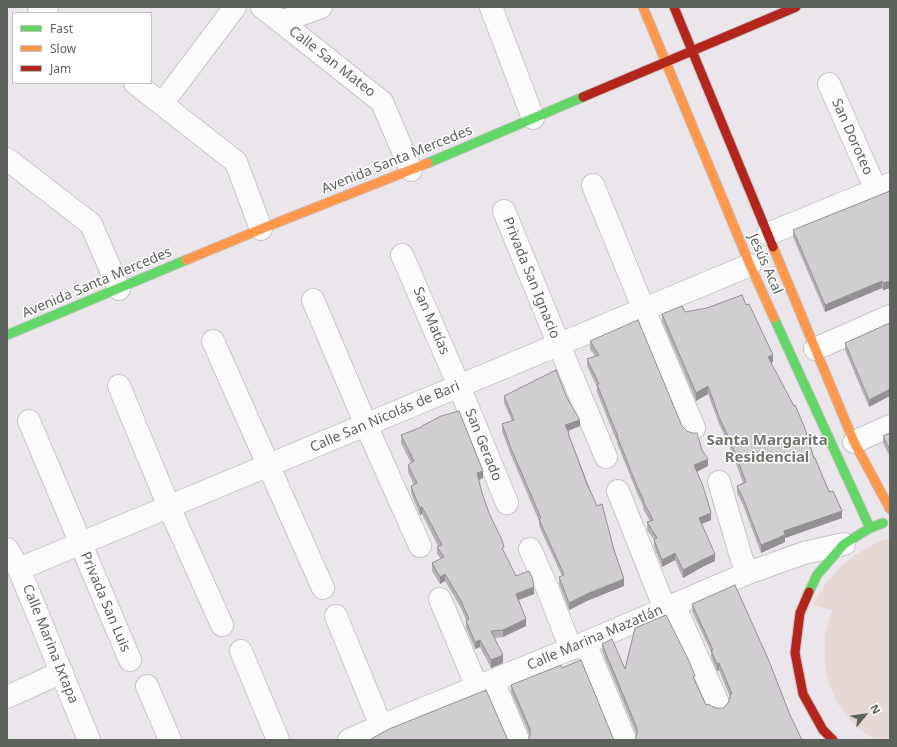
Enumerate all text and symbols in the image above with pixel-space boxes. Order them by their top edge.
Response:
legend [12,12,152,84]
text: Fast [50,20,73,37]
street label: Calle San Mateo [285,23,379,101]
text: Slow [50,40,76,57]
text: Jam [50,60,71,77]
street label: San Doroteo [828,96,876,178]
street label: Avenida Santa Mercedes [319,122,475,198]
street label: Privada San Ignacio [499,215,563,341]
street label: Jesús Acal [744,231,786,297]
street label: Avenida Santa Mercedes [20,244,174,322]
street label: San Matías [409,285,453,357]
street label: Calle San Nicolás de Bari [308,378,462,456]
street label: San Gerado [461,406,505,484]
district label: Santa Margarita Residencial [706,432,828,467]
street label: Privada San Luis [76,549,134,655]
street label: Calle Marina Ixtapa [18,582,82,706]
street label: Calle Marina Mazatlán [525,602,665,674]
north arrow [845,695,885,735]
text: N [867,701,885,716]

